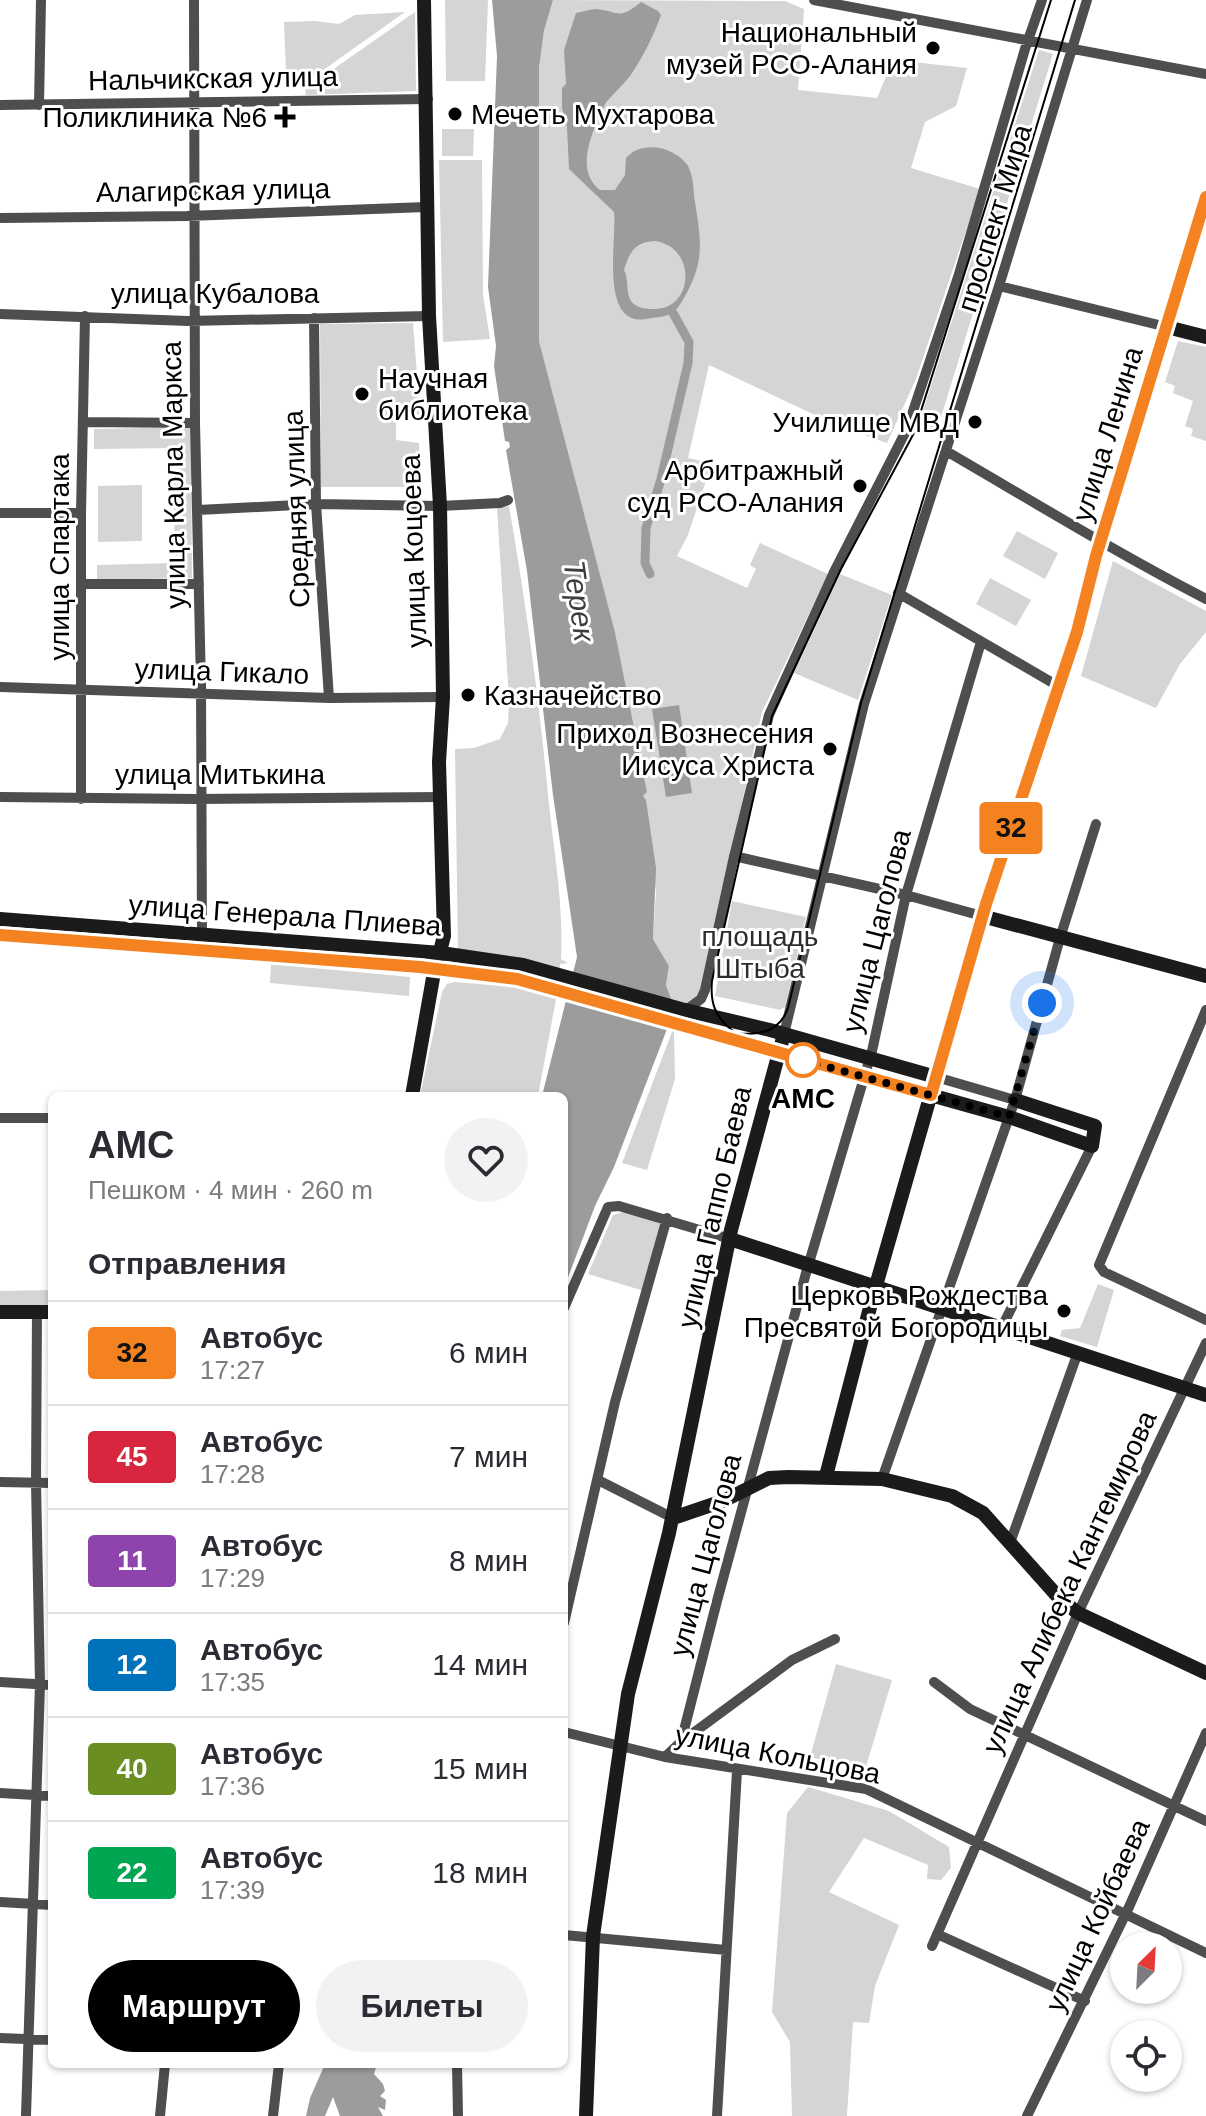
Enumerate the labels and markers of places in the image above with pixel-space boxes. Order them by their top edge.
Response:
place label: Национальный музей РСО-Алания [666,17,917,80]
marker: Национальный музей РСО-Алания [924,39,942,57]
place label: Мечеть Мухтарова [471,99,715,130]
place label: Поликлиника №6 [42,102,267,133]
marker: Мечеть Мухтарова [446,105,464,123]
marker: Поликлиника №6 [274,106,296,128]
place label: Научная библиотека [378,363,528,426]
marker: Научная библиотека [353,385,371,403]
place label: Училище МВД [773,407,959,438]
marker: Училище МВД [966,413,984,431]
place label: Арбитражный суд РСО-Алания [627,455,844,518]
marker: Арбитражный суд РСО-Алания [851,477,869,495]
place label: Казначейство [484,680,662,711]
marker: Казначейство [459,686,477,704]
place label: Приход Вознесения Иисуса Христа [556,718,814,781]
marker: Приход Вознесения Иисуса Христа [821,740,839,758]
marker: АМС [786,1043,820,1077]
place label: АМС [771,1083,835,1114]
place label: Церковь Рождества Пресвятой Богородицы [744,1280,1048,1343]
marker: Церковь Рождества Пресвятой Богородицы [1055,1302,1073,1320]

